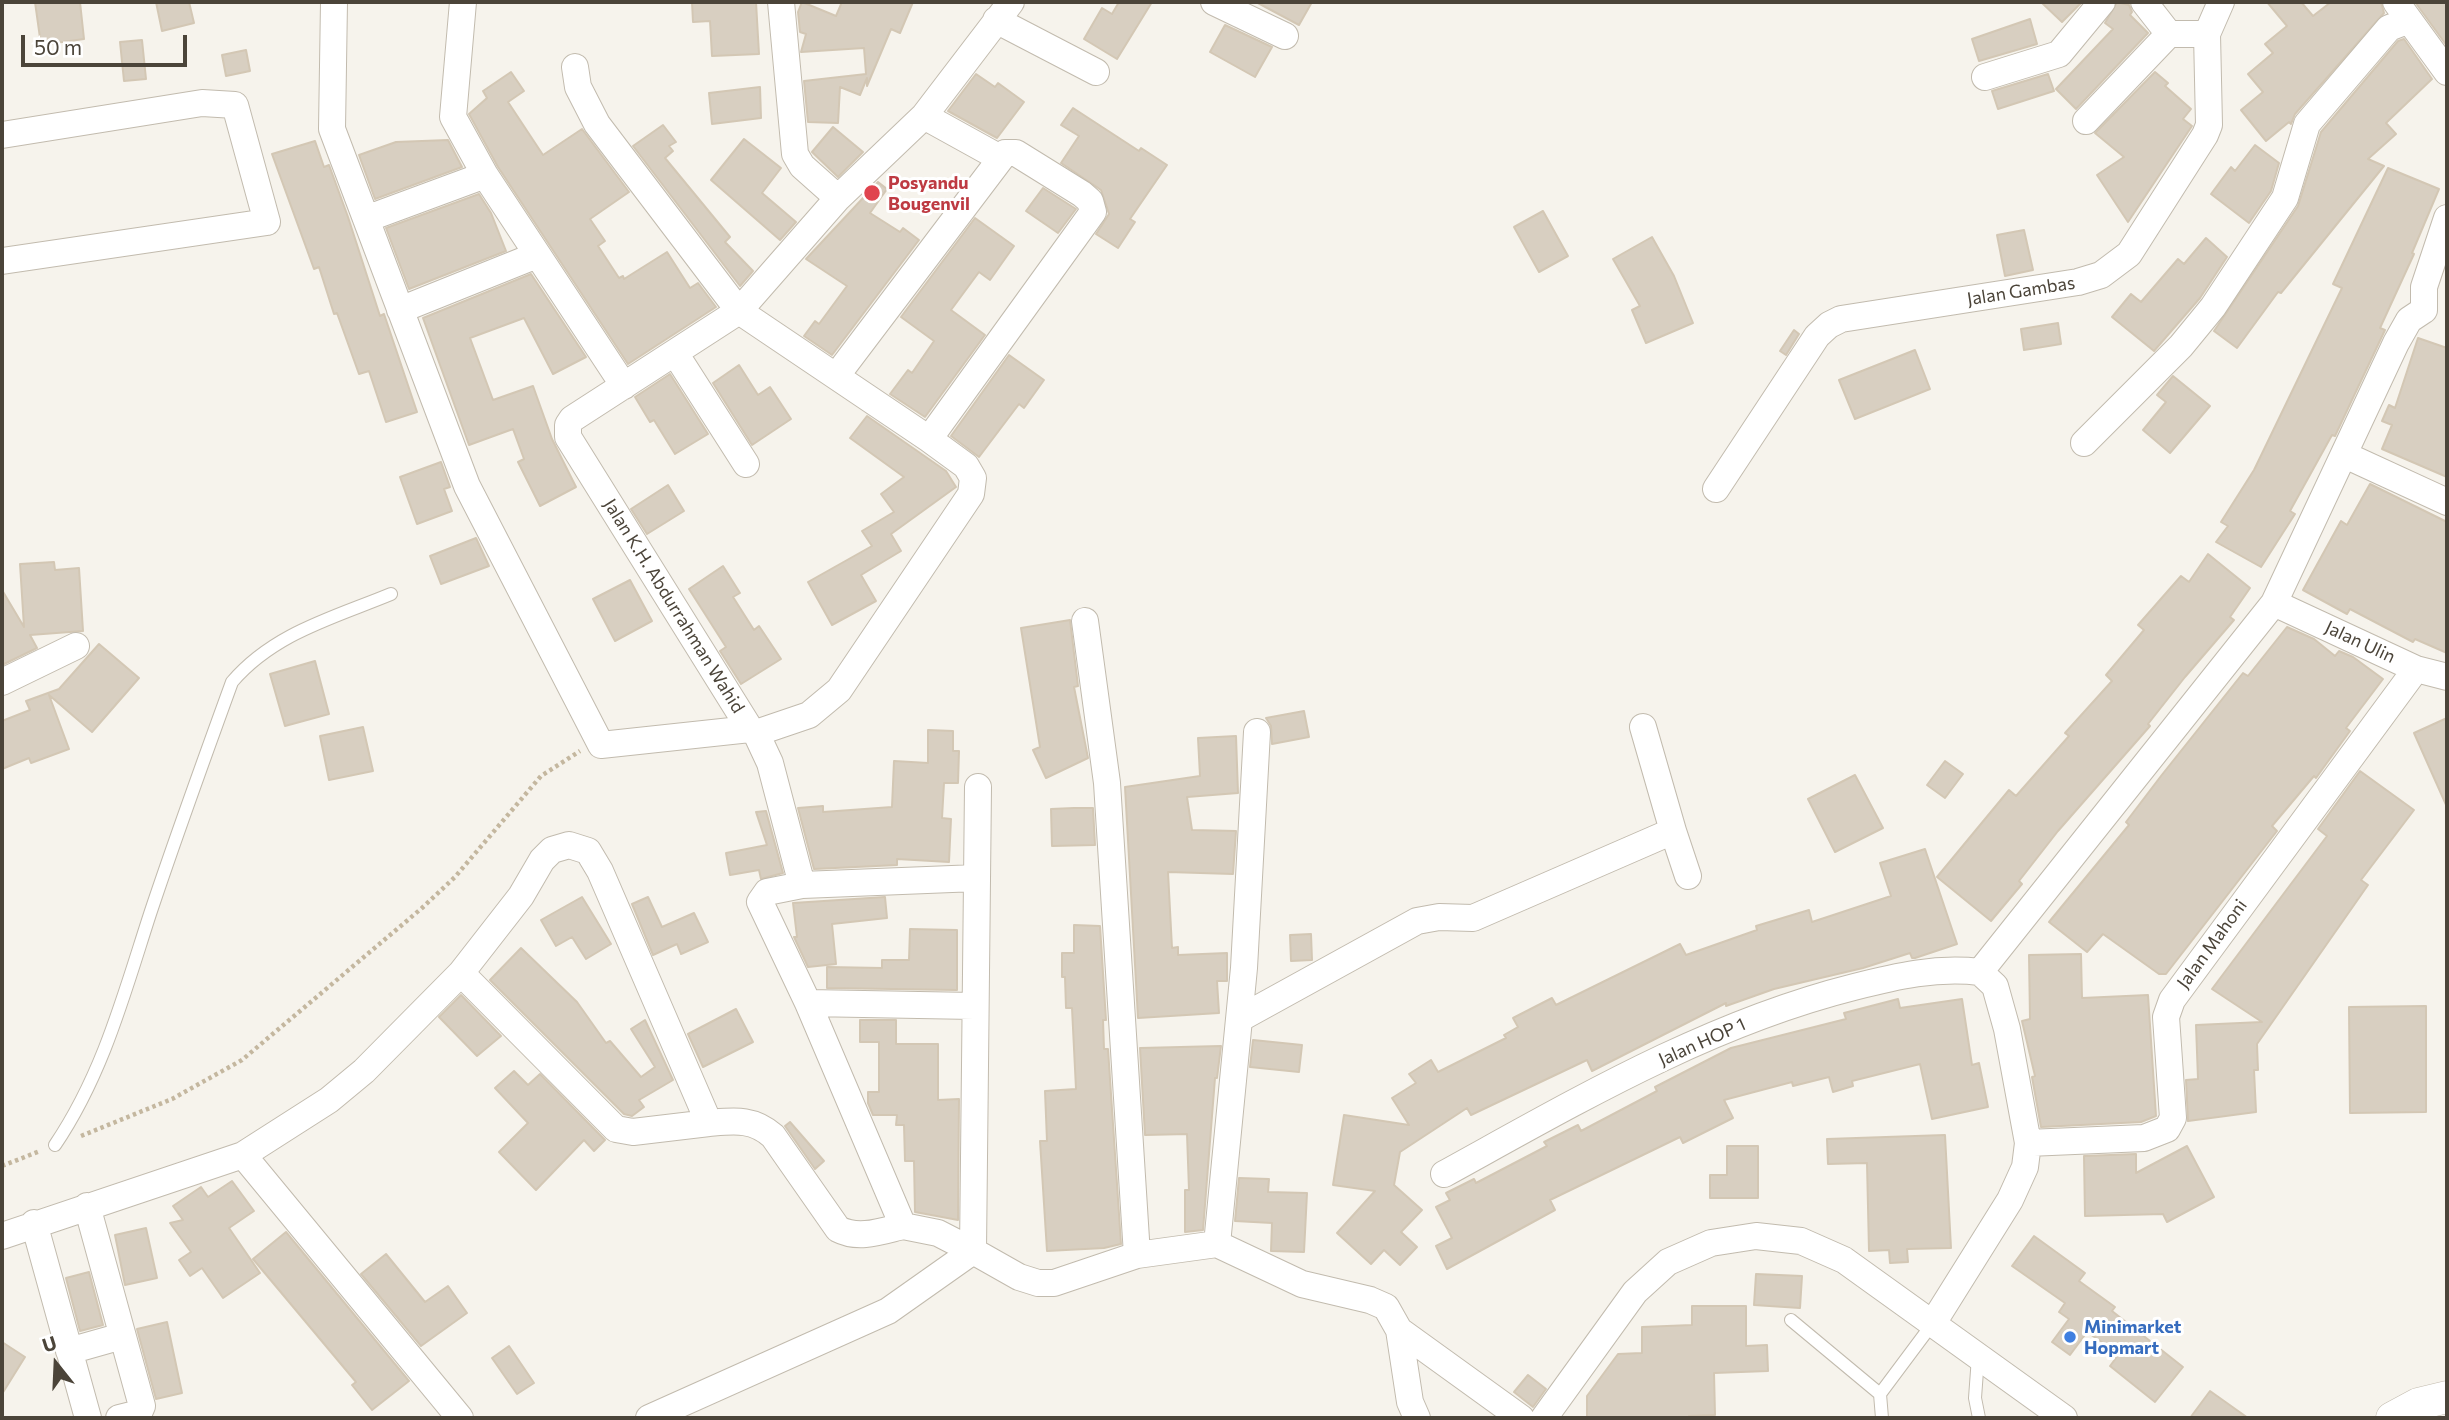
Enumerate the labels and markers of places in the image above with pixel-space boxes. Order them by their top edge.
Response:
place label: Posyandu Bougenvil [888,172,970,214]
marker: Posyandu Bougenvil [862,183,882,203]
place label: Minimarket Hopmart [2084,1316,2181,1358]
marker: Minimarket Hopmart [2062,1329,2078,1345]

